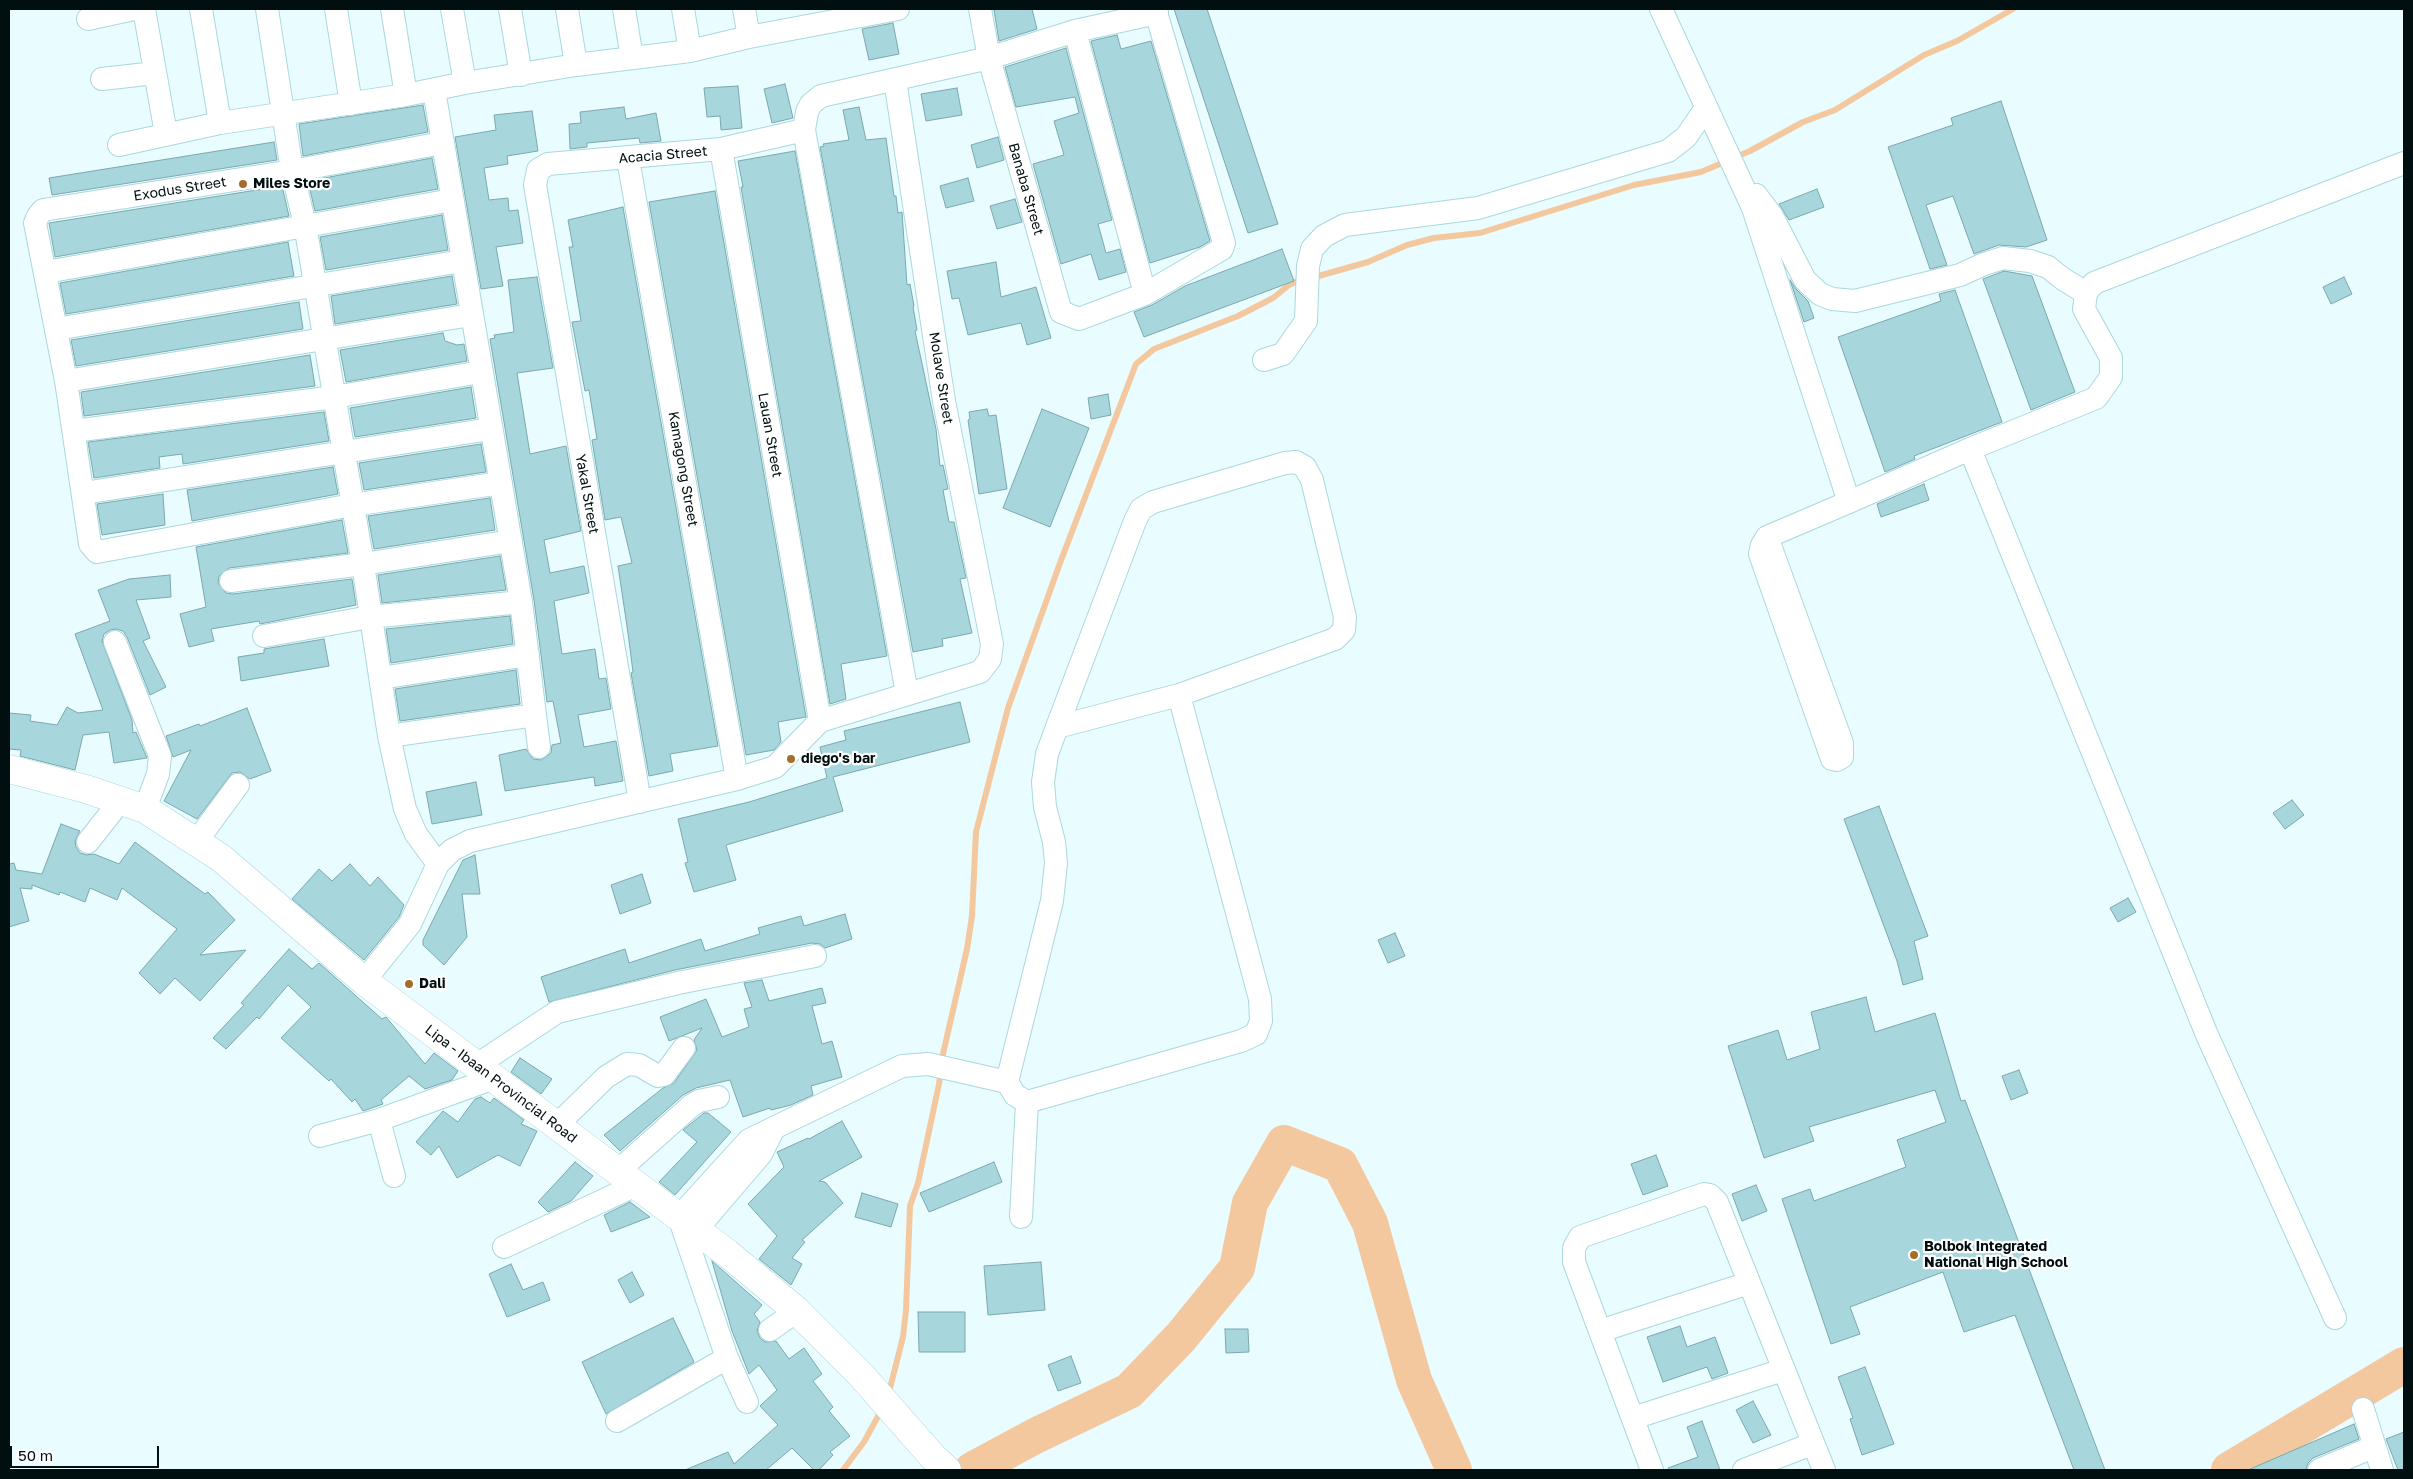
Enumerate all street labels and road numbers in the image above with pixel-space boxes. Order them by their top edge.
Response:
street label: Banaba Street [1005,141,1047,237]
street label: Acacia Street [618,143,708,167]
street label: Exodus Street [132,173,228,205]
street label: Molave Street [925,331,957,425]
street label: Lauan Street [754,391,786,479]
street label: Kamagong Street [665,410,701,528]
street label: Yakal Street [572,453,602,535]
street label: Lipa - Ibaan Provincial Road [422,1021,580,1147]

